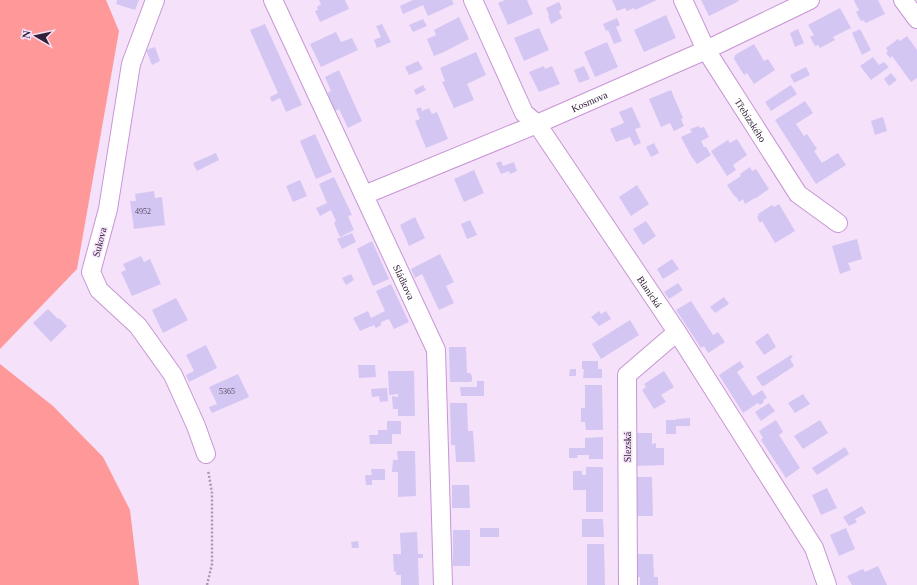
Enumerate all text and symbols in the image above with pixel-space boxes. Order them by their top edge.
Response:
north arrow [16,16,56,56]
text: N [20,30,33,39]
street label: Kosmova [570,89,610,114]
street label: Třebízského [732,96,768,144]
house number: 4952 [135,207,151,216]
street label: Sukova [90,226,109,258]
street label: Sládkova [391,263,417,302]
street label: Blanická [635,274,664,310]
house number: 5365 [219,387,235,396]
street label: Slezská [622,431,633,462]

